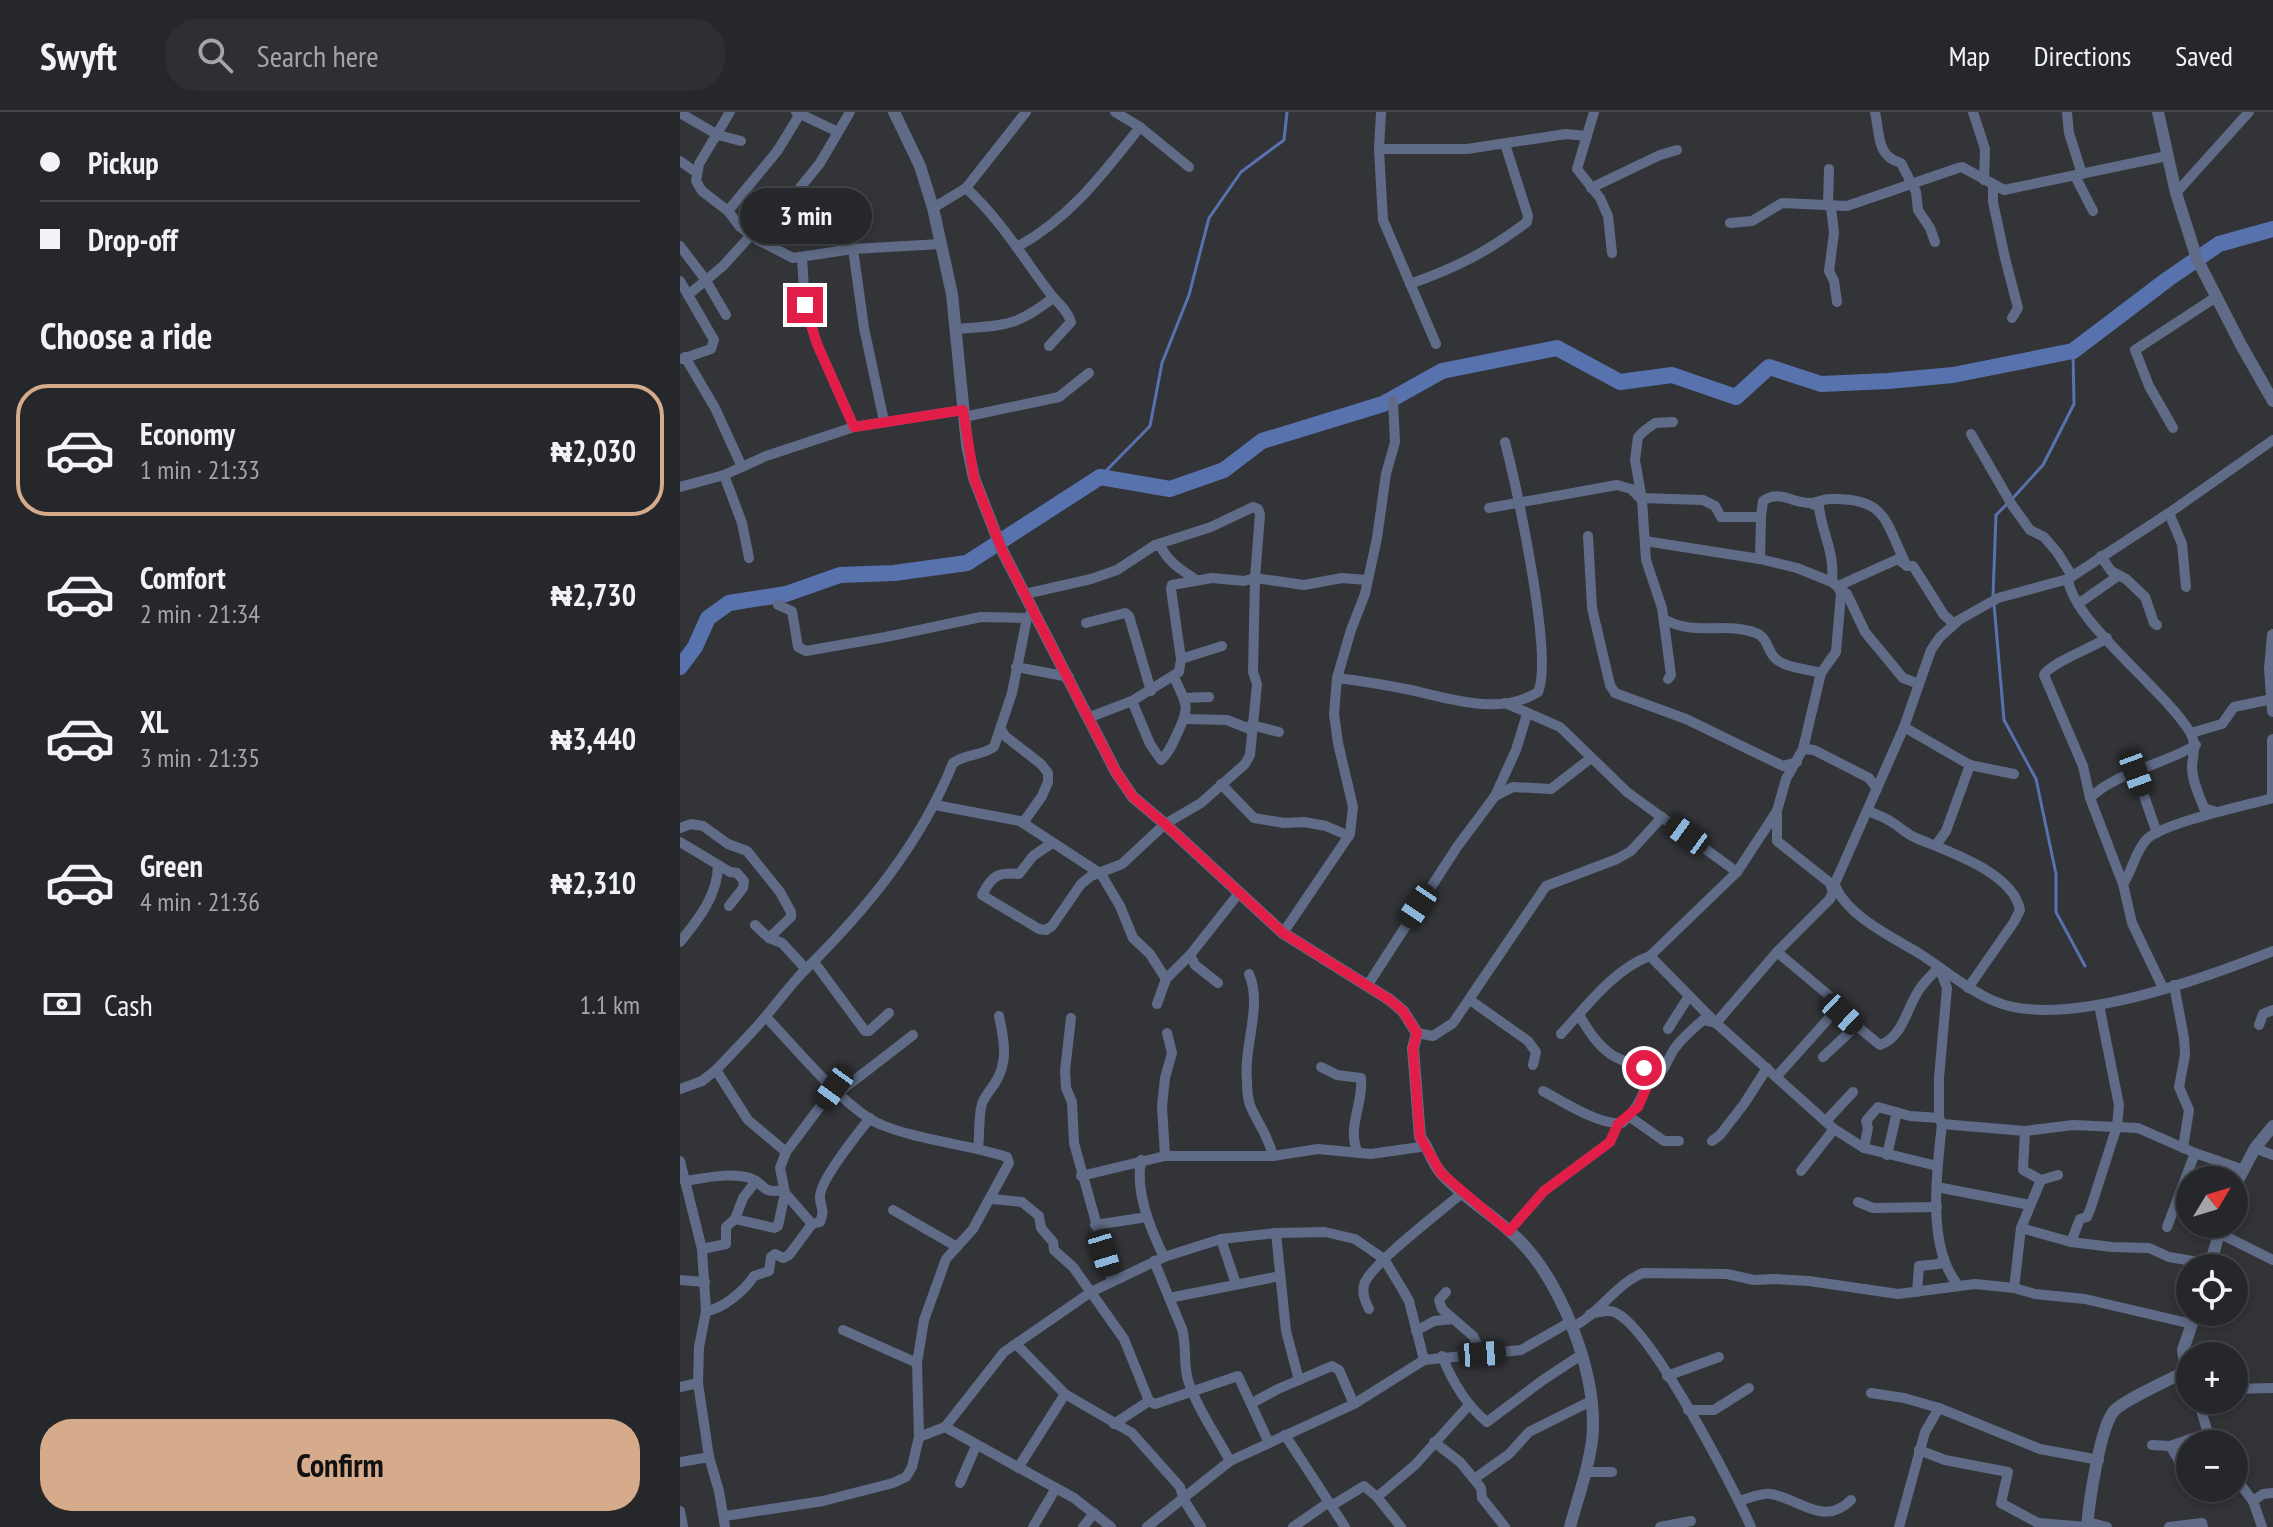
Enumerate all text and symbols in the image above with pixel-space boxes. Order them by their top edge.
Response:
search box [165,19,725,91]
text: Swyft [40,31,117,80]
icon: search [193,33,237,77]
text: Search here [257,36,379,75]
text: Map [1949,37,1990,74]
text: Directions [2034,37,2131,74]
text: Saved [2175,37,2233,74]
text: Pickup [88,143,159,182]
callout: 3 min [739,189,871,245]
text: 3 min [780,199,832,232]
text: Drop-off [88,220,178,259]
route end [787,287,823,323]
text: Choose a ride [40,312,212,359]
icon: car [44,414,116,486]
text: Economy [140,414,235,453]
text: ₦2,030 [550,431,636,470]
text: 1 min · 21:33 [140,453,260,486]
icon: car [44,558,116,630]
text: Comfort [140,558,226,597]
text: ₦2,730 [550,575,636,614]
text: 2 min · 21:34 [140,597,260,630]
icon: car [44,702,116,774]
text: XL [140,702,169,741]
text: ₦3,440 [550,719,636,758]
text: 3 min · 21:35 [140,741,260,774]
car [2117,746,2155,800]
car [1661,811,1713,859]
icon: car [44,846,116,918]
text: Green [140,846,203,885]
text: ₦2,310 [550,863,636,902]
car [1395,879,1441,933]
text: 4 min · 21:36 [140,885,260,918]
icon: cash [40,982,84,1026]
text: Cash [104,985,153,1024]
text: 1.1 km [579,988,640,1021]
car [1816,989,1868,1039]
route start [1626,1050,1662,1086]
car [810,1062,858,1114]
north arrow [2176,1166,2248,1238]
map controls [2176,1166,2248,1502]
car [1086,1227,1122,1279]
button: locate [2176,1254,2248,1326]
car [1457,1340,1507,1368]
button: + [2176,1342,2248,1414]
button: Confirm [40,1419,640,1511]
button: − [2176,1430,2248,1502]

